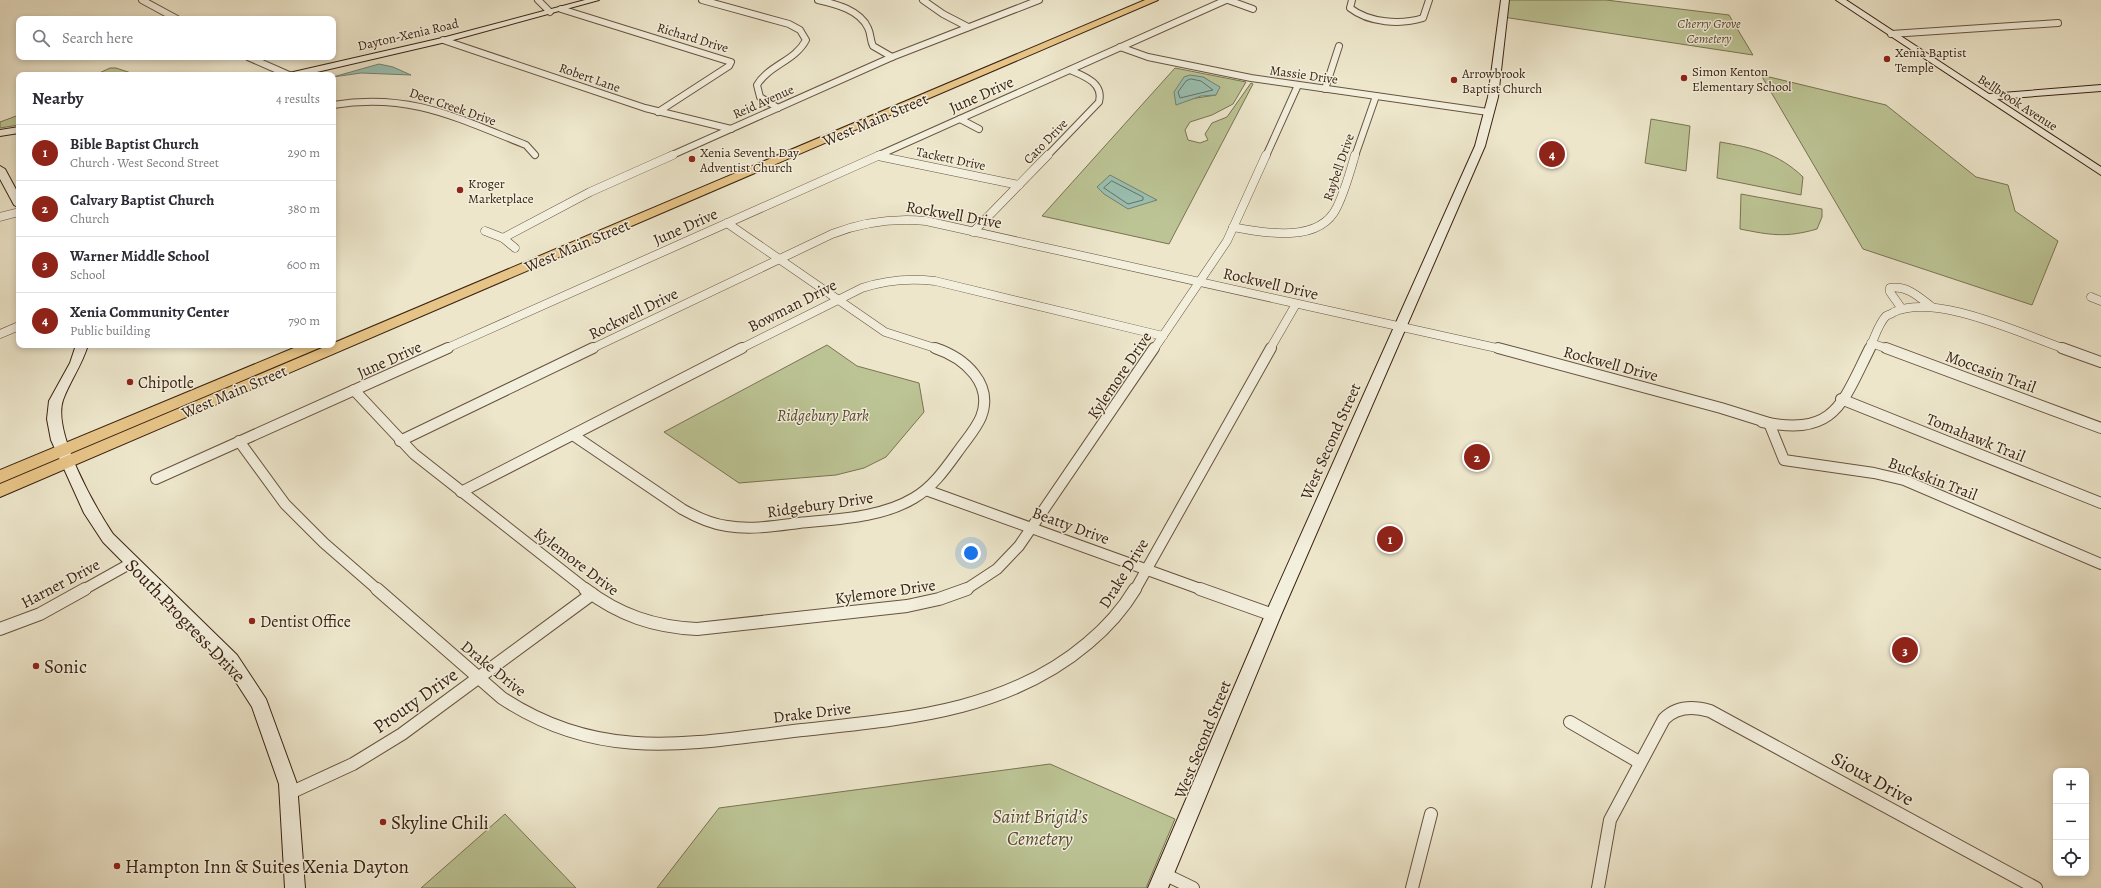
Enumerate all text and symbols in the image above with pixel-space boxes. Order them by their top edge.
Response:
street label: Dayton-Xenia Road [356,15,460,54]
park label: Cherry Grove Cemetery [1677,15,1741,47]
search box [16,16,336,60]
street label: Richard Drive [655,19,731,56]
icon: search [30,27,52,49]
text: Search here [62,28,133,48]
place label: Xenia Baptist Temple [1895,44,1967,76]
marker: Xenia Baptist Temple [1882,54,1892,64]
street label: Robert Lane [557,59,623,96]
street label: Massie Drive [1269,61,1339,88]
place label: Simon Kenton Elementary School [1692,63,1792,95]
place label: Arrowbrook Baptist Church [1461,65,1542,97]
street label: Bellbrook Avenue [1975,70,2061,135]
street label: June Drive [946,71,1017,119]
marker: Simon Kenton Elementary School [1679,73,1689,83]
marker: Arrowbrook Baptist Church [1449,75,1459,85]
street label: Reid Avenue [730,80,797,123]
street label: Deer Creek Drive [407,84,499,129]
text: Nearby [32,87,83,110]
street label: West Main Street [818,88,931,152]
text: 4 results [276,90,320,107]
street label: Cato Drive [1020,115,1071,168]
street label: Raybell Drive [1319,131,1358,203]
text: Bible Baptist Church [70,134,199,154]
pin: 4 [1539,139,1565,169]
street label: Tackett Drive [915,143,987,174]
text: 1 [43,144,47,161]
text: 290 m [288,144,320,161]
place label: Xenia Seventh Day Adventist Church [699,144,799,176]
text: Church · West Second Street [70,154,219,171]
marker: Xenia Seventh Day Adventist Church [687,154,697,164]
place label: Kroger Marketplace [468,175,534,207]
marker: Kroger Marketplace [455,185,465,195]
text: Calvary Baptist Church [70,190,214,210]
street label: Rockwell Drive [904,196,1004,234]
text: 2 [42,200,48,217]
text: 380 m [288,200,320,217]
street label: June Drive [650,203,721,251]
text: Church [70,210,109,227]
street label: West Main Street [520,214,633,278]
text: Warner Middle School [70,246,209,266]
text: 3 [42,256,48,273]
text: 600 m [287,256,320,273]
street label: Rockwell Drive [1221,262,1321,306]
text: School [70,266,105,283]
street label: Bowman Drive [744,274,841,338]
street label: Rockwell Drive [585,283,682,345]
text: Xenia Community Center [70,302,229,322]
text: 4 [42,312,48,329]
text: 790 m [288,312,320,329]
text: Public building [70,322,150,339]
street label: Kylemore Drive [1082,327,1157,424]
street label: June Drive [354,336,425,384]
street label: Rockwell Drive [1561,341,1660,387]
street label: Moccasin Trail [1942,345,2039,399]
street label: West Main Street [177,360,290,424]
place label: Chipotle [138,372,194,394]
marker: Chipotle [125,377,135,387]
street label: West Second Street [1295,380,1366,504]
park label: Ridgebury Park [777,405,869,427]
street label: Tomahawk Trail [1923,408,2028,468]
pin: 2 [1464,442,1490,472]
street label: Buckskin Trail [1885,452,1980,506]
street label: Ridgebury Drive [765,487,875,523]
street label: Beatty Drive [1029,502,1112,550]
street label: Kylemore Drive [529,523,623,601]
pin: 1 [1377,524,1403,554]
street label: Drake Drive [1094,534,1154,613]
your location [961,543,981,563]
street label: South Progress Drive [119,553,251,688]
street label: Harner Drive [17,554,104,614]
street label: Kylemore Drive [833,574,937,610]
place label: Dentist Office [260,611,351,633]
marker: Dentist Office [247,616,257,626]
pin: 3 [1892,635,1918,665]
street label: Drake Drive [456,636,531,702]
place label: Sonic [44,654,87,680]
marker: Sonic [31,661,41,671]
street label: Prouty Drive [368,662,463,740]
street label: West Second Street [1169,677,1237,803]
street label: Drake Drive [772,697,852,729]
street label: Sioux Drive [1827,746,1918,812]
map controls [2053,768,2089,876]
button: + [2053,768,2089,804]
park label: Saint Brigid’s Cemetery [992,804,1088,852]
button: − [2053,804,2089,840]
place label: Skyline Chili [391,810,489,836]
marker: Skyline Chili [378,817,388,827]
button: locate [2053,840,2089,876]
place label: Hampton Inn & Suites Xenia Dayton [125,854,409,880]
marker: Hampton Inn & Suites Xenia Dayton [112,861,122,871]

